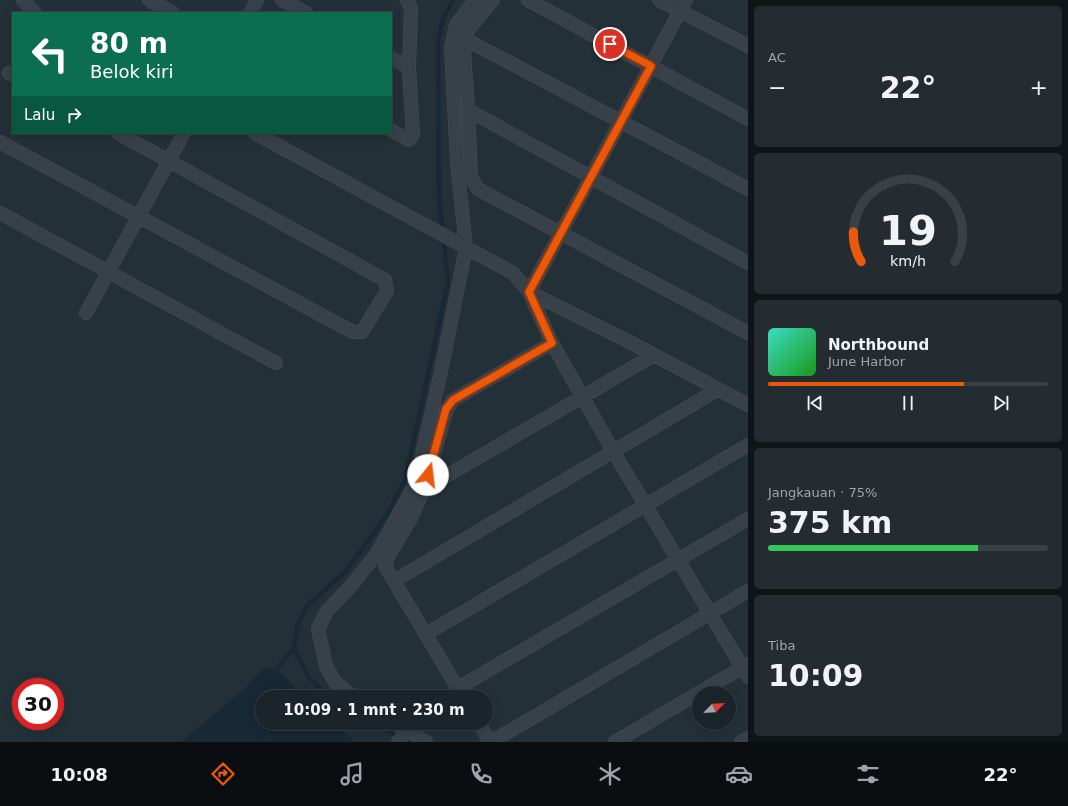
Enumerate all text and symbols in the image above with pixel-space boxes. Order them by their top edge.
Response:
text: 80 m [90,27,168,60]
pin [593,27,627,61]
icon: left [24,28,76,80]
icon: arrive [599,33,621,55]
text: AC [768,50,786,65]
text: Belok kiri [90,61,173,82]
text: 22° [880,70,936,105]
text: − [768,75,786,100]
text: + [1030,75,1048,100]
icon: right [63,104,85,126]
text: Lalu [24,106,55,124]
text: 19 [879,206,937,255]
text: km/h [890,252,926,268]
text: Northbound [828,336,929,354]
text: June Harbor [828,354,905,369]
icon: previous [804,392,826,414]
icon: pause [897,392,919,414]
icon: next [990,392,1012,414]
position arrow [407,454,449,496]
text: Jangkauan · 75% [768,485,877,500]
text: 375 km [768,505,892,540]
text: Tiba [768,638,795,653]
text: 10:09 [768,658,864,693]
speed limit sign: 30 [12,678,64,730]
north arrow [692,686,736,730]
map controls [692,686,736,730]
text: 10:09 · 1 mnt · 230 m [283,701,465,719]
icon: directions [209,760,237,788]
icon: music [338,760,366,788]
icon: phone [467,760,495,788]
icon: climate [596,760,624,788]
icon: car [725,760,753,788]
icon: filters [854,760,882,788]
text: 10:08 [51,764,108,785]
text: 22° [983,764,1017,785]

